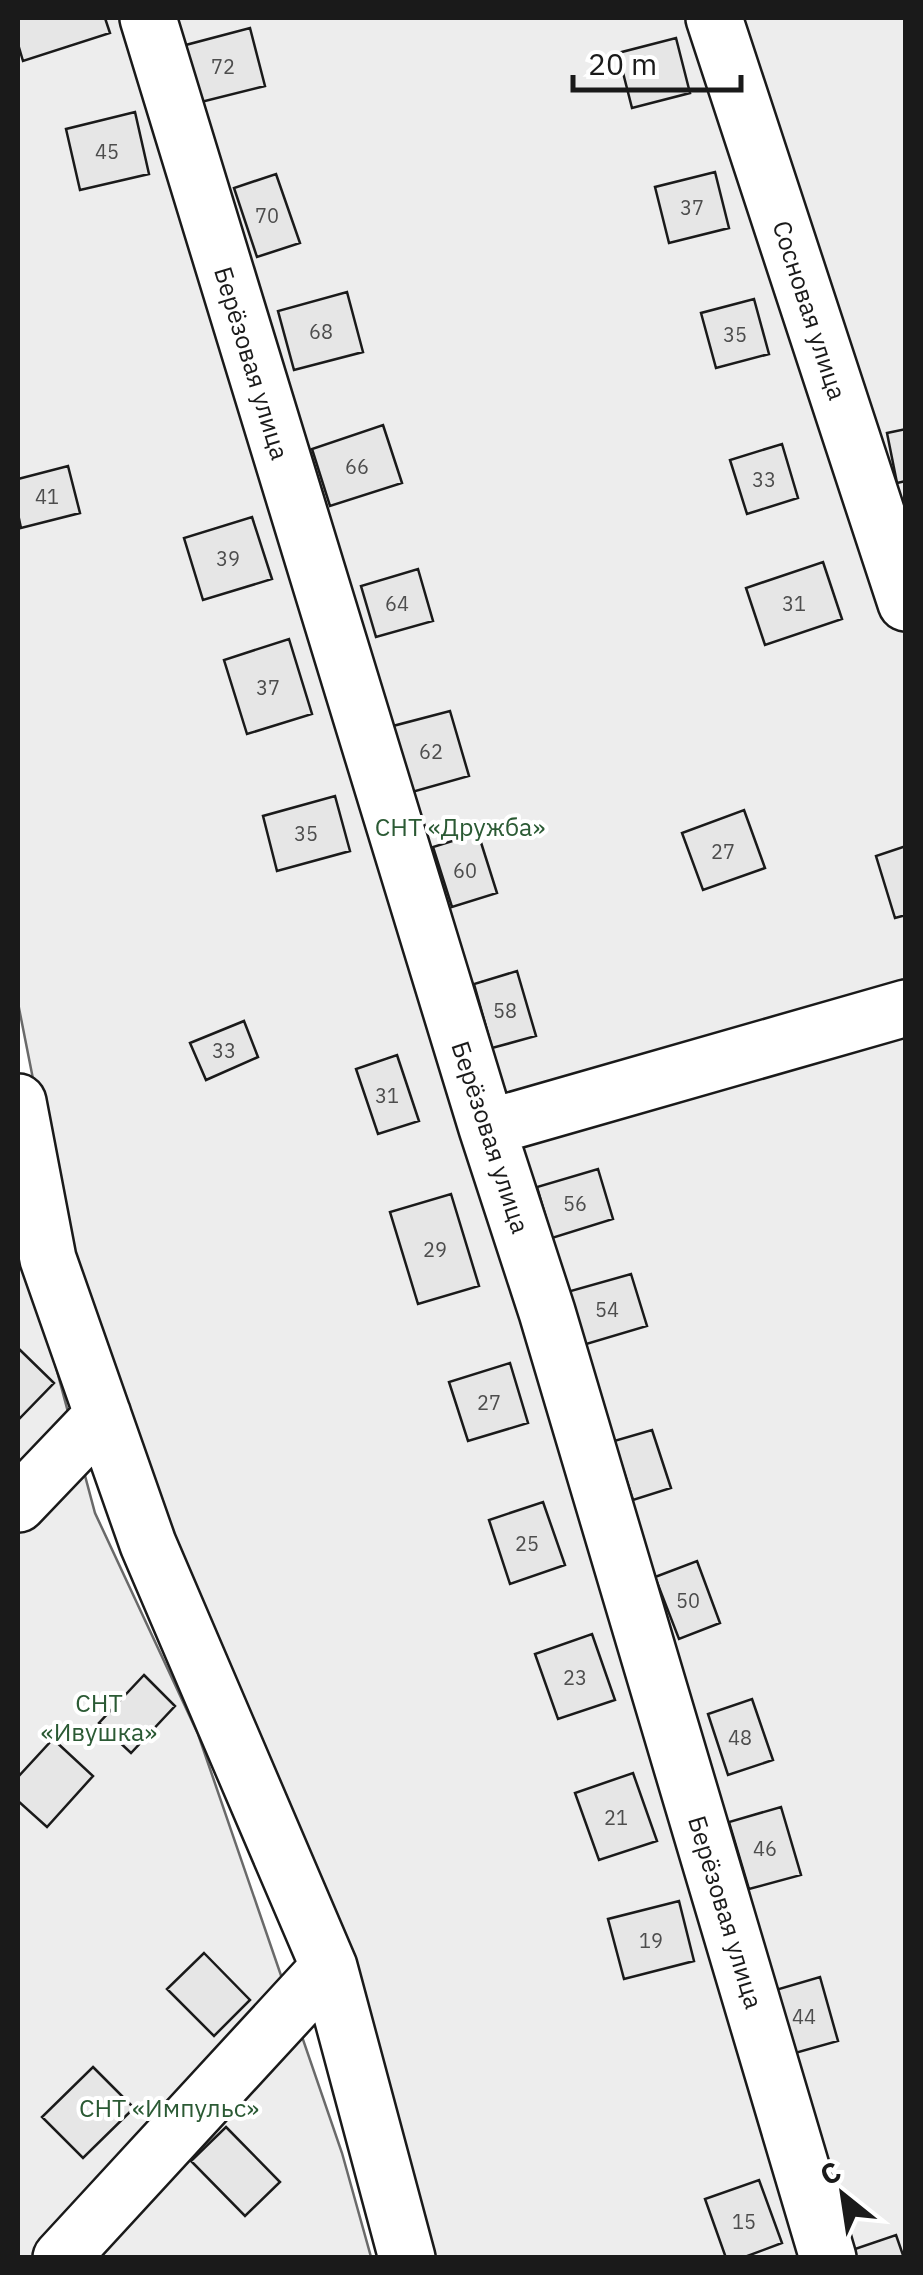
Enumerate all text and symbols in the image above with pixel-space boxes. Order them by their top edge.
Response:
scale bar [573,30,740,92]
text: 20 m [588,44,657,83]
house number: 72 [211,53,235,80]
house number: 45 [95,138,119,165]
house number: 37 [680,194,704,221]
house number: 70 [255,202,279,229]
street label: Сосновая улица [765,216,855,404]
street label: Берёзовая улица [207,263,297,463]
house number: 68 [309,318,333,345]
house number: 35 [723,321,747,348]
house number: 66 [345,453,369,480]
house number: 33 [752,466,776,493]
house number: 41 [35,483,59,510]
house number: 39 [216,545,240,572]
house number: 64 [385,590,409,617]
house number: 31 [782,590,806,617]
house number: 37 [256,674,280,701]
house number: 62 [419,738,443,765]
park label: СНТ «Дружба» [375,810,545,843]
house number: 35 [294,820,318,847]
house number: 27 [711,838,735,865]
house number: 60 [453,857,477,884]
house number: 58 [493,997,517,1024]
house number: 33 [212,1037,236,1064]
street label: Берёзовая улица [444,1037,538,1237]
house number: 31 [375,1082,399,1109]
house number: 56 [563,1190,587,1217]
house number: 29 [423,1236,447,1263]
house number: 54 [595,1296,619,1323]
house number: 27 [477,1389,501,1416]
house number: 25 [515,1530,539,1557]
house number: 50 [676,1587,700,1614]
house number: 23 [563,1664,587,1691]
park label: СНТ «Ивушка» [41,1686,157,1748]
house number: 48 [728,1724,752,1751]
house number: 21 [604,1804,628,1831]
street label: Берёзовая улица [681,1812,771,2012]
house number: 46 [753,1835,777,1862]
house number: 19 [639,1927,663,1954]
house number: 44 [792,2003,816,2030]
park label: СНТ «Импульс» [79,2091,259,2124]
north arrow [793,2145,893,2245]
text: С [813,2152,847,2193]
house number: 15 [732,2208,756,2235]

